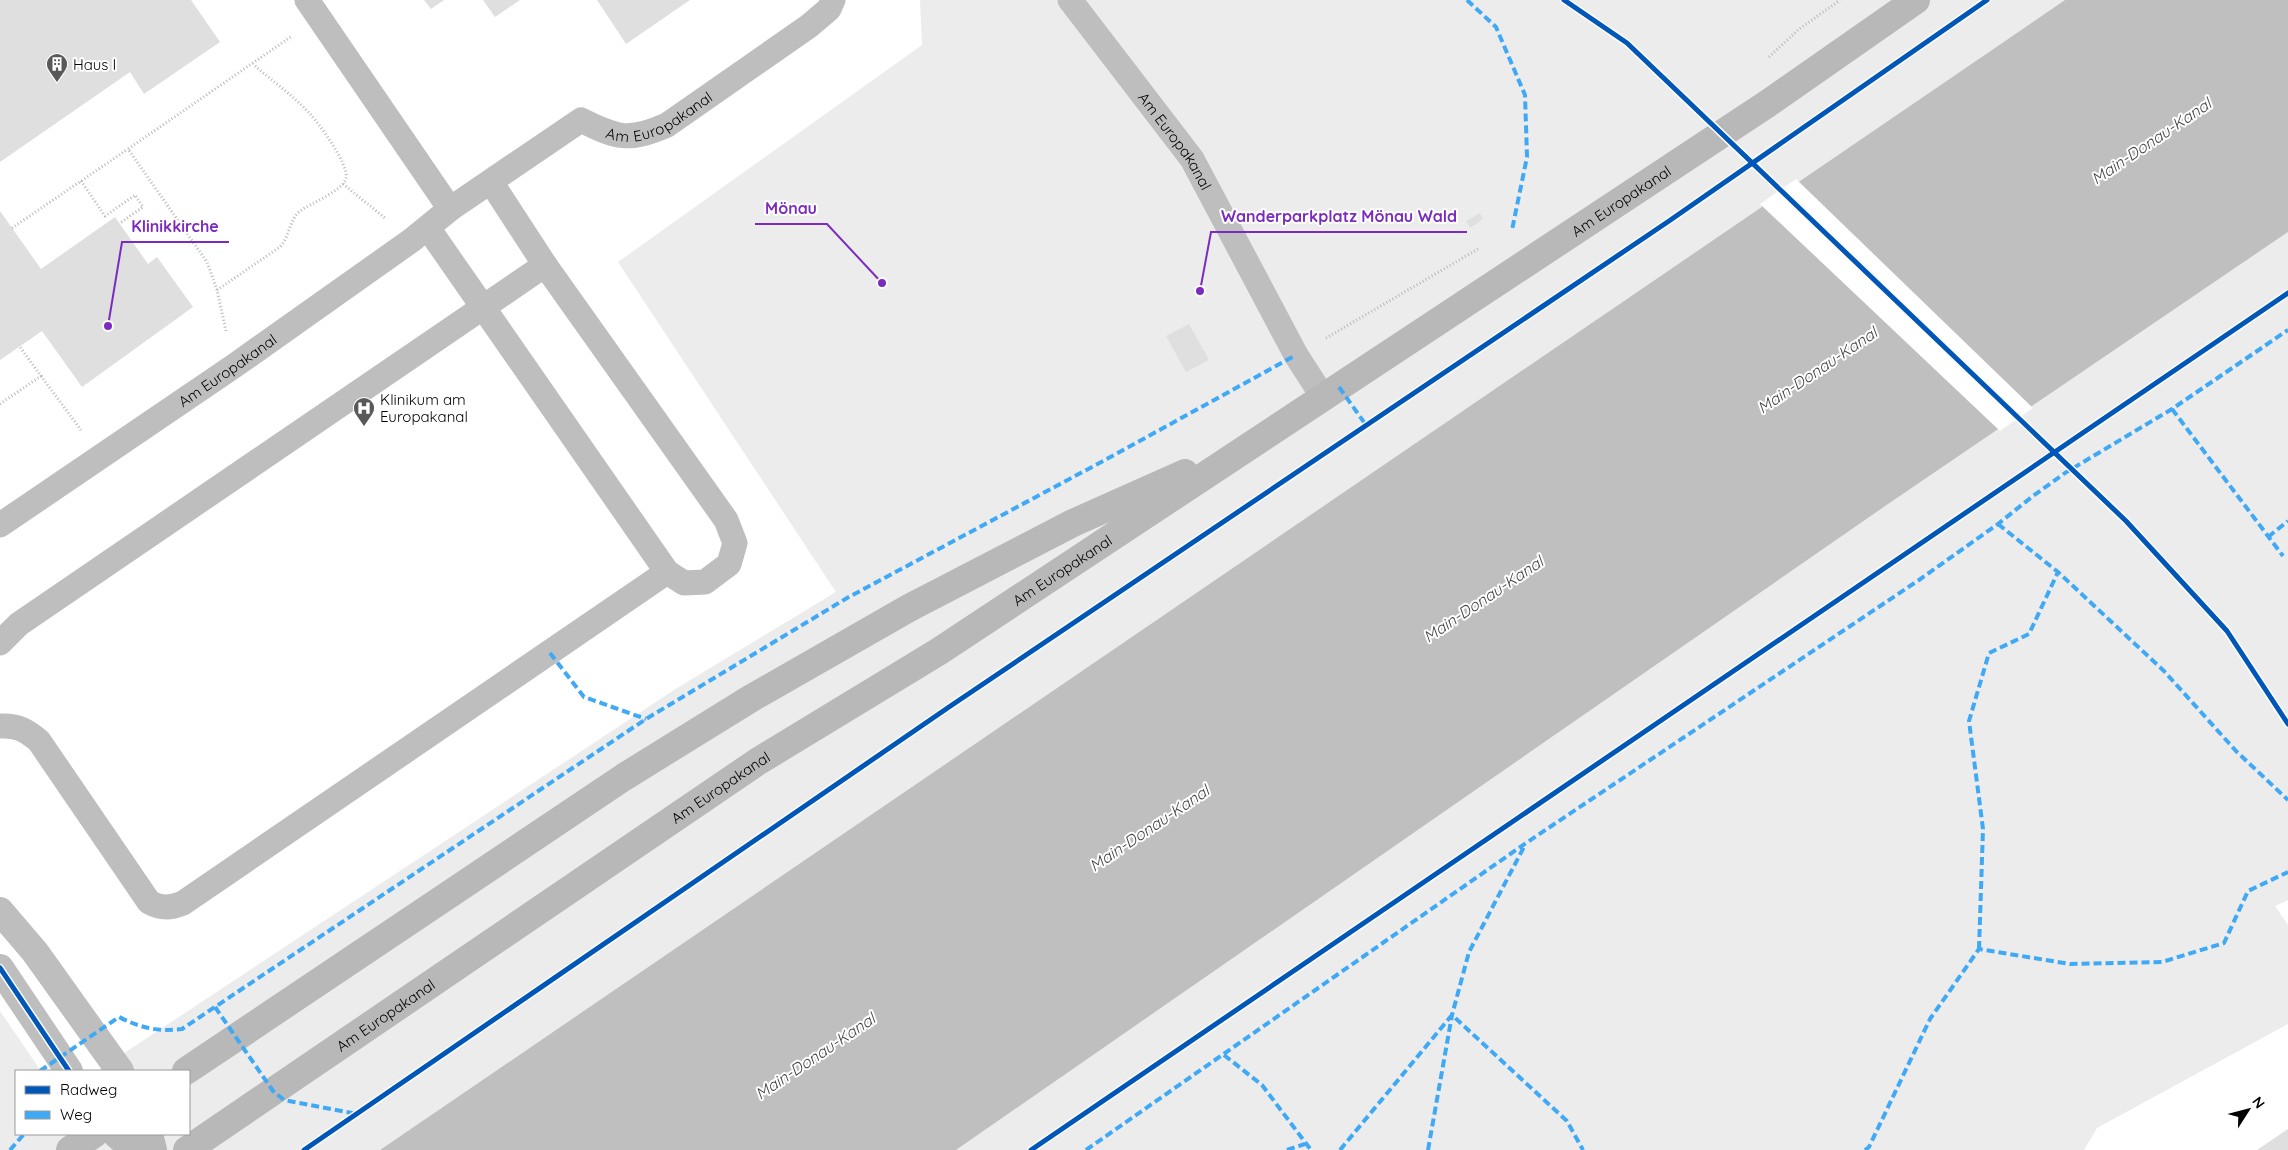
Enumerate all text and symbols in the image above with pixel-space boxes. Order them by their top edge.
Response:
building icon: Haus I [45,52,69,83]
place label: Haus I [73,55,116,74]
street label: Am Europakanal [604,87,716,146]
street label: Am Europakanal [1134,88,1216,193]
water label: Main-Donau-Kanal [2087,92,2217,189]
street label: Am Europakanal [1568,161,1674,240]
callout: Mönau [755,193,827,224]
text: Mönau [765,198,817,218]
callout: Wanderparkplatz Mönau Wald [1211,201,1467,232]
text: Wanderparkplatz Mönau Wald [1221,206,1457,226]
callout: Klinikkirche [122,211,229,242]
text: Klinikkirche [131,216,219,236]
water label: Main-Donau-Kanal [1753,321,1883,418]
street label: Am Europakanal [174,329,280,411]
place label: Klinikum am Europakanal [380,390,468,426]
hospital icon: Klinikum am Europakanal [352,396,376,427]
street label: Am Europakanal [1009,530,1115,610]
water label: Main-Donau-Kanal [1419,550,1549,647]
street label: Am Europakanal [667,747,773,827]
water label: Main-Donau-Kanal [1085,779,1215,876]
street label: Am Europakanal [332,975,438,1055]
water label: Main-Donau-Kanal [751,1007,881,1104]
legend [15,1070,190,1135]
text: Radweg [60,1080,117,1099]
north arrow [2223,1085,2273,1135]
text: N [2248,1093,2269,1112]
text: Weg [60,1105,92,1124]

